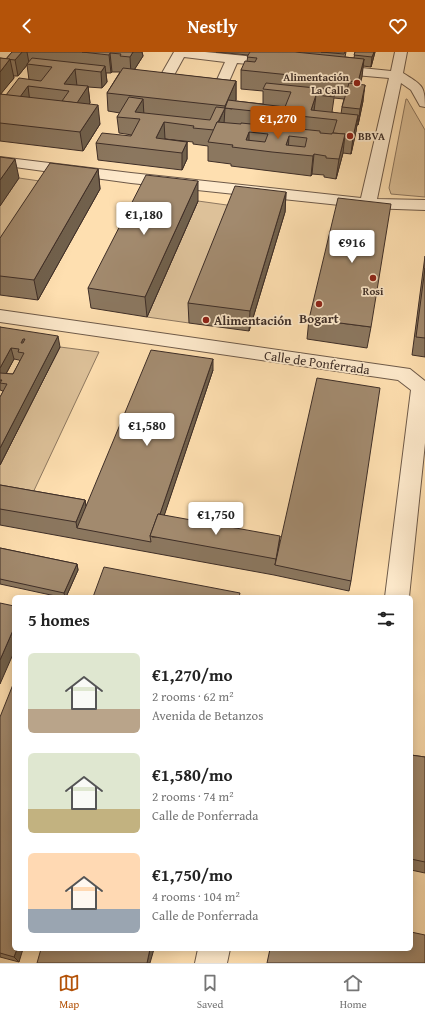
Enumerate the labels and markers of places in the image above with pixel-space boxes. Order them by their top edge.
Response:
place label: Alimentación La Calle [283,69,350,98]
marker: Alimentación La Calle [352,78,362,88]
pin: €1,270 [245,106,311,140]
place label: BBVA [358,128,385,144]
marker: BBVA [345,131,355,141]
pin: €1,180 [111,202,177,236]
pin: €916 [328,230,376,264]
marker: Rosi [368,273,378,283]
place label: Rosi [363,283,384,299]
marker: Bogart [314,299,324,309]
place label: Bogart [299,309,339,328]
place label: Alimentación [214,311,292,330]
marker: Alimentación [201,315,211,325]
pin: €1,580 [114,413,180,447]
pin: €1,750 [183,502,249,536]

